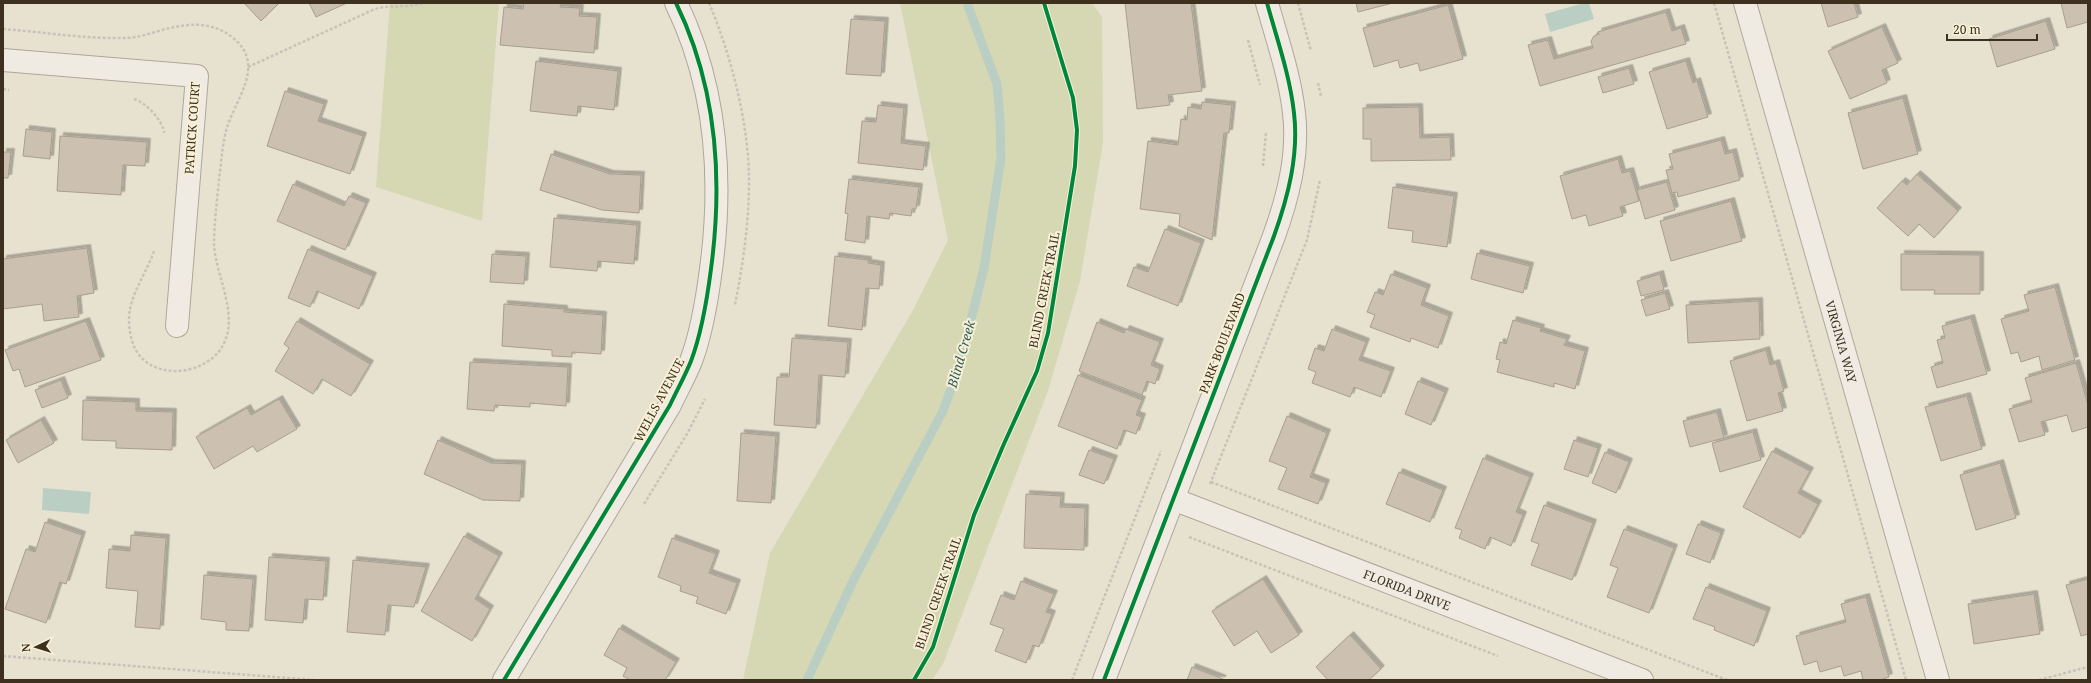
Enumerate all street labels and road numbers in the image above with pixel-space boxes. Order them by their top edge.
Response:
street label: PATRICK COURT [180,80,204,175]
street label: BLIND CREEK TRAIL [1024,230,1064,350]
street label: PARK BOULEVARD [1195,290,1249,396]
street label: VIRGINIA WAY [1822,298,1861,385]
street label: WELLS AVENUE [630,355,688,445]
street label: BLIND CREEK TRAIL [911,534,965,652]
street label: FLORIDA DRIVE [1361,565,1453,614]

